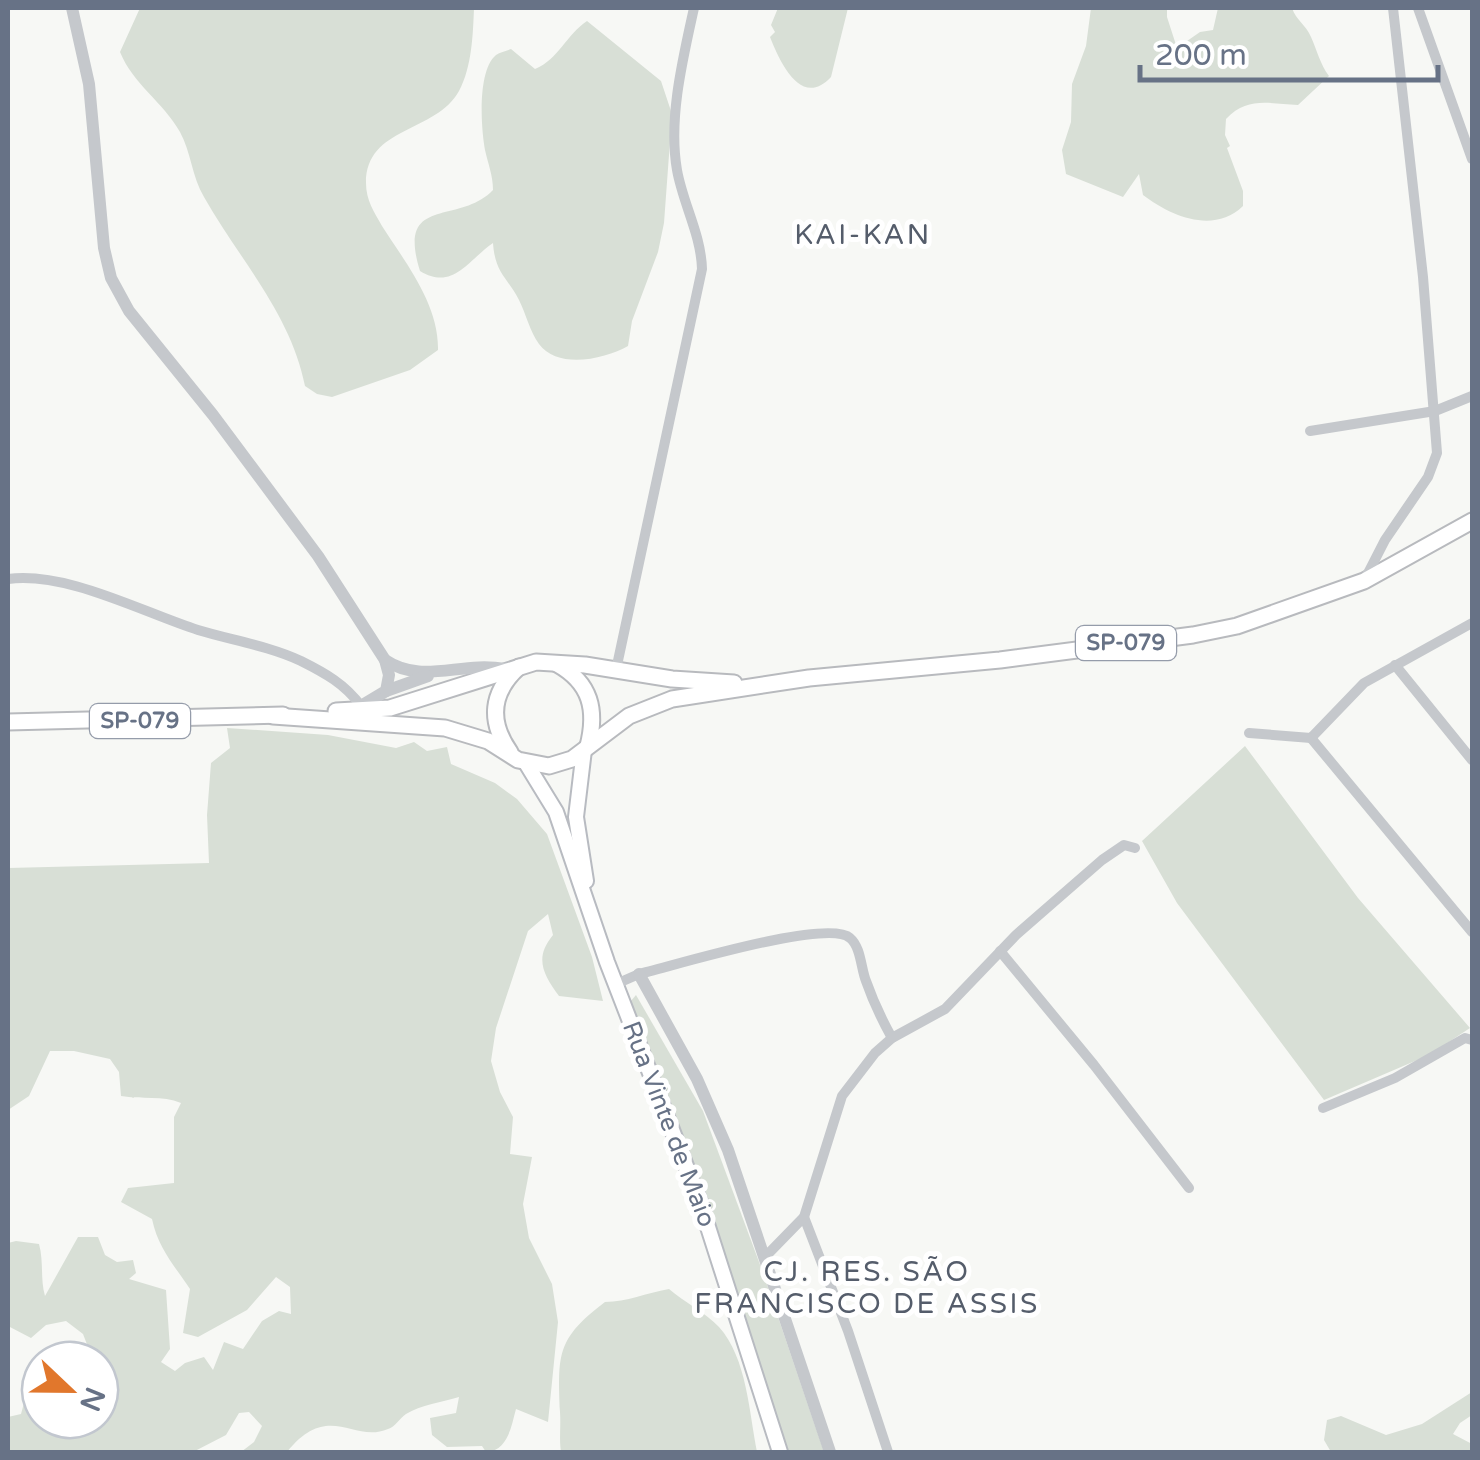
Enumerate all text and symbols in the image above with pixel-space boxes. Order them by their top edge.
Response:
scale bar [1140,20,1438,82]
text: 200 m [1155,37,1247,74]
district label: KAI-KAN [794,218,932,252]
road number: SP-079 [1076,626,1176,660]
road number: SP-079 [90,704,190,738]
street label: Rua Vinte de Maio [616,1017,722,1231]
district label: CJ. RES. SÃO FRANCISCO DE ASSIS [694,1255,1040,1321]
north arrow [20,1340,120,1440]
text: N [72,1382,112,1416]

